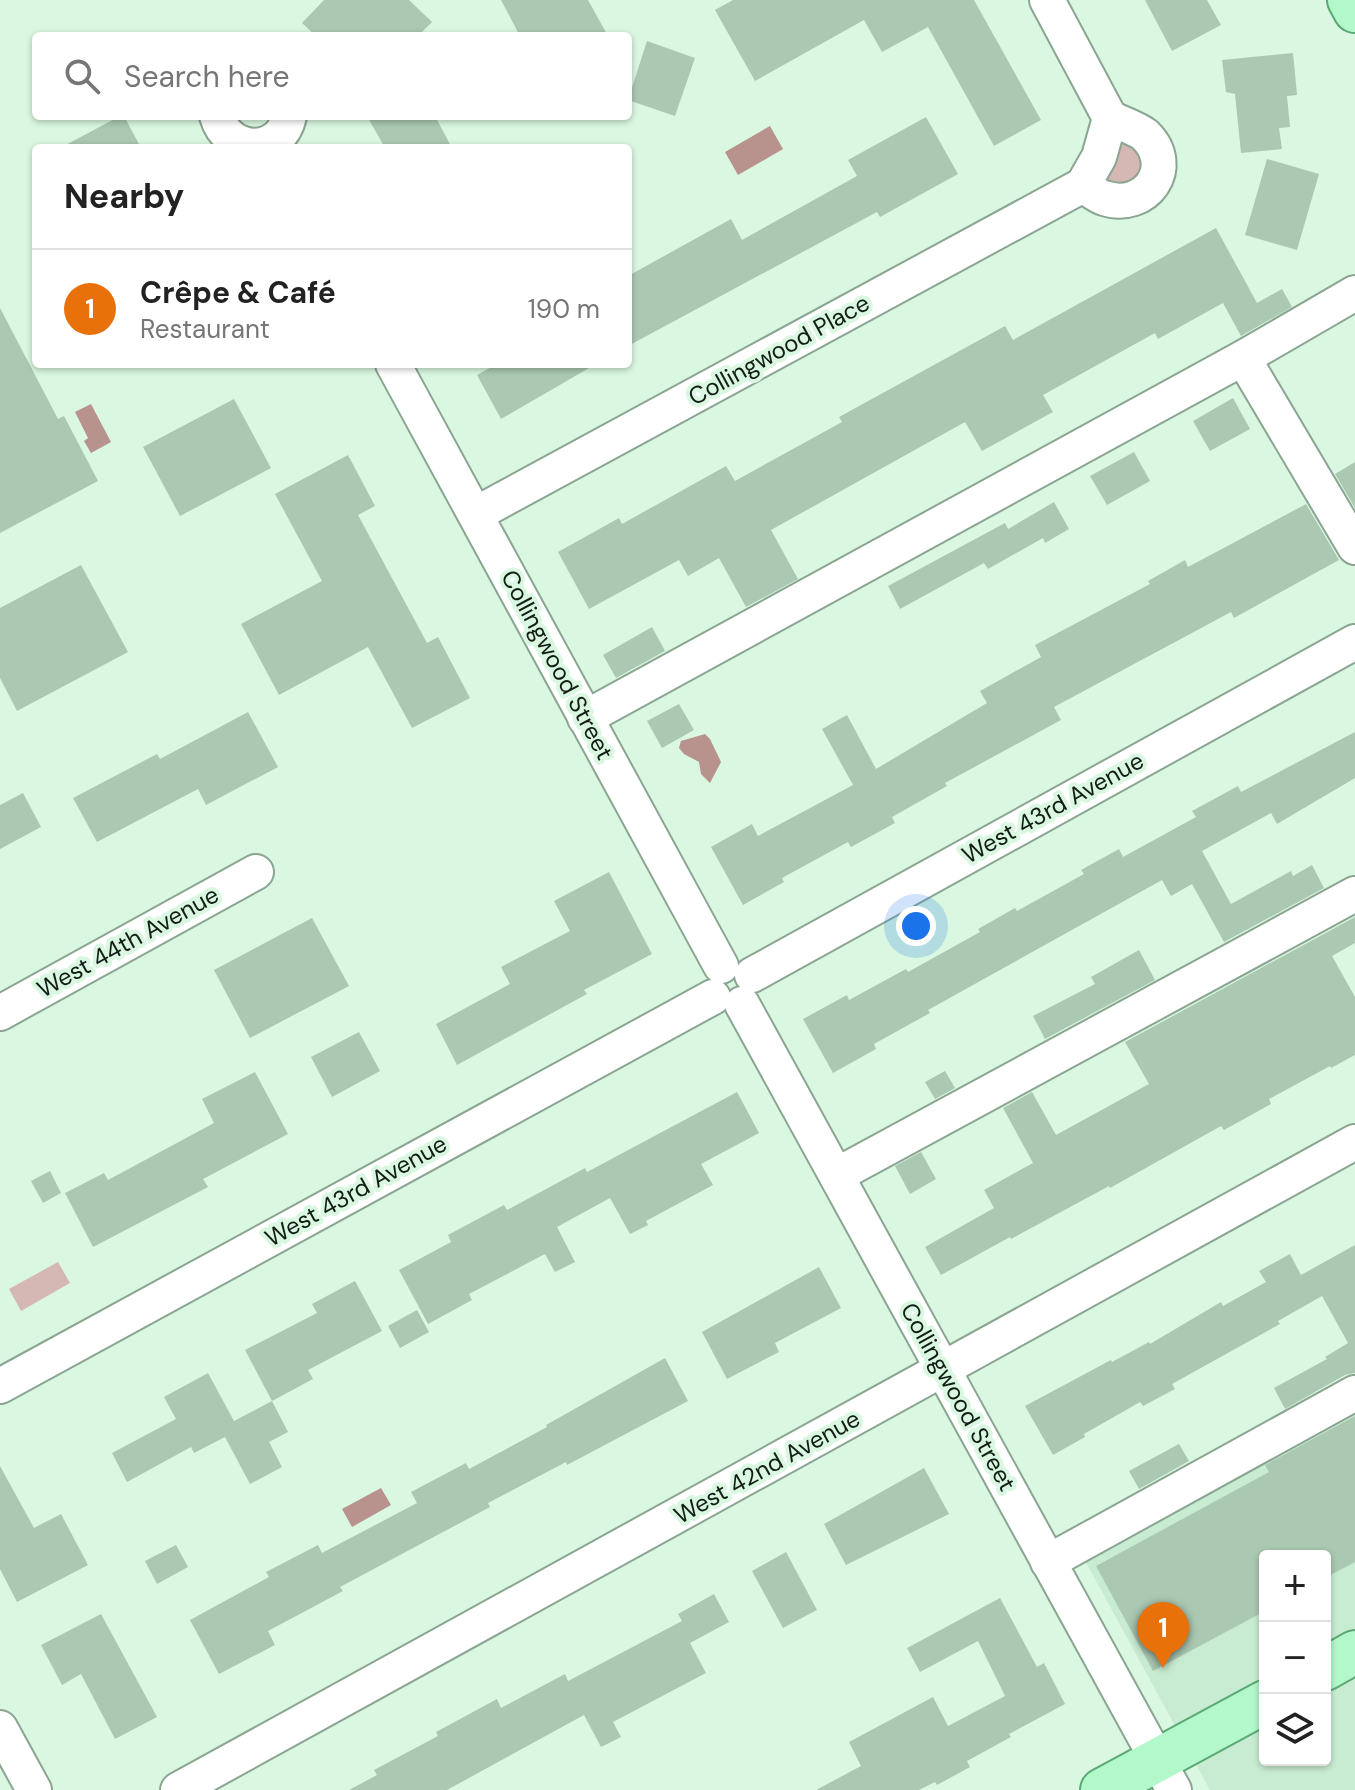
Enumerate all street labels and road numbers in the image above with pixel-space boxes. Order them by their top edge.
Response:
street label: Collingwood Place [683,287,875,412]
street label: Collingwood Street [494,564,621,765]
street label: West 43rd Avenue [956,745,1149,870]
street label: West 44th Avenue [31,879,224,1004]
street label: West 43rd Avenue [259,1128,452,1253]
street label: Collingwood Street [894,1297,1023,1496]
street label: West 42nd Avenue [668,1403,865,1531]

